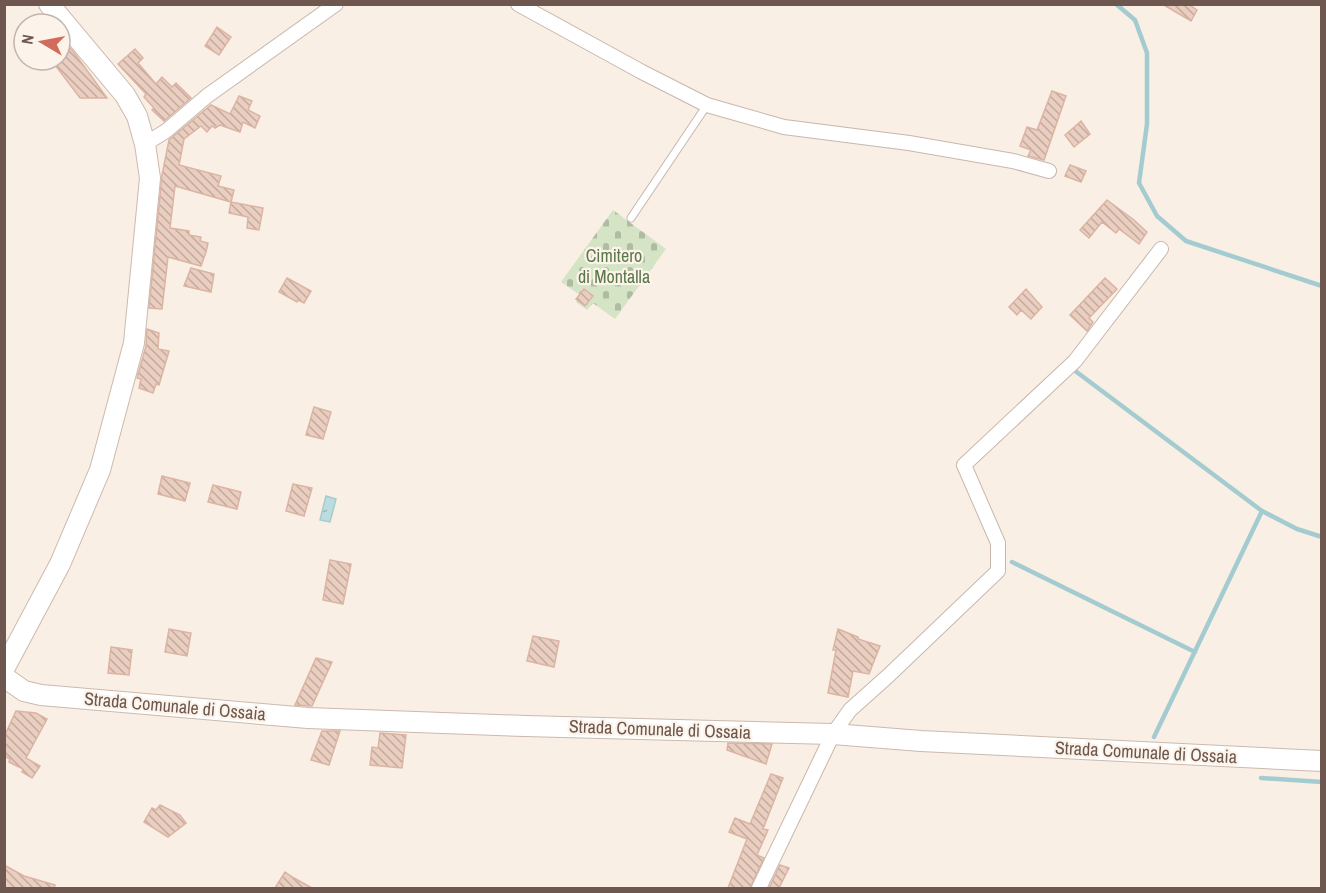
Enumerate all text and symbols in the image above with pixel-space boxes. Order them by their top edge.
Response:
north arrow [12,12,72,72]
text: N [16,33,39,46]
park label: Cimitero di Montalla [578,243,650,289]
street label: Strada Comunale di Ossaia [83,686,267,726]
street label: Strada Comunale di Ossaia [569,713,751,745]
street label: Strada Comunale di Ossaia [1054,735,1238,769]

